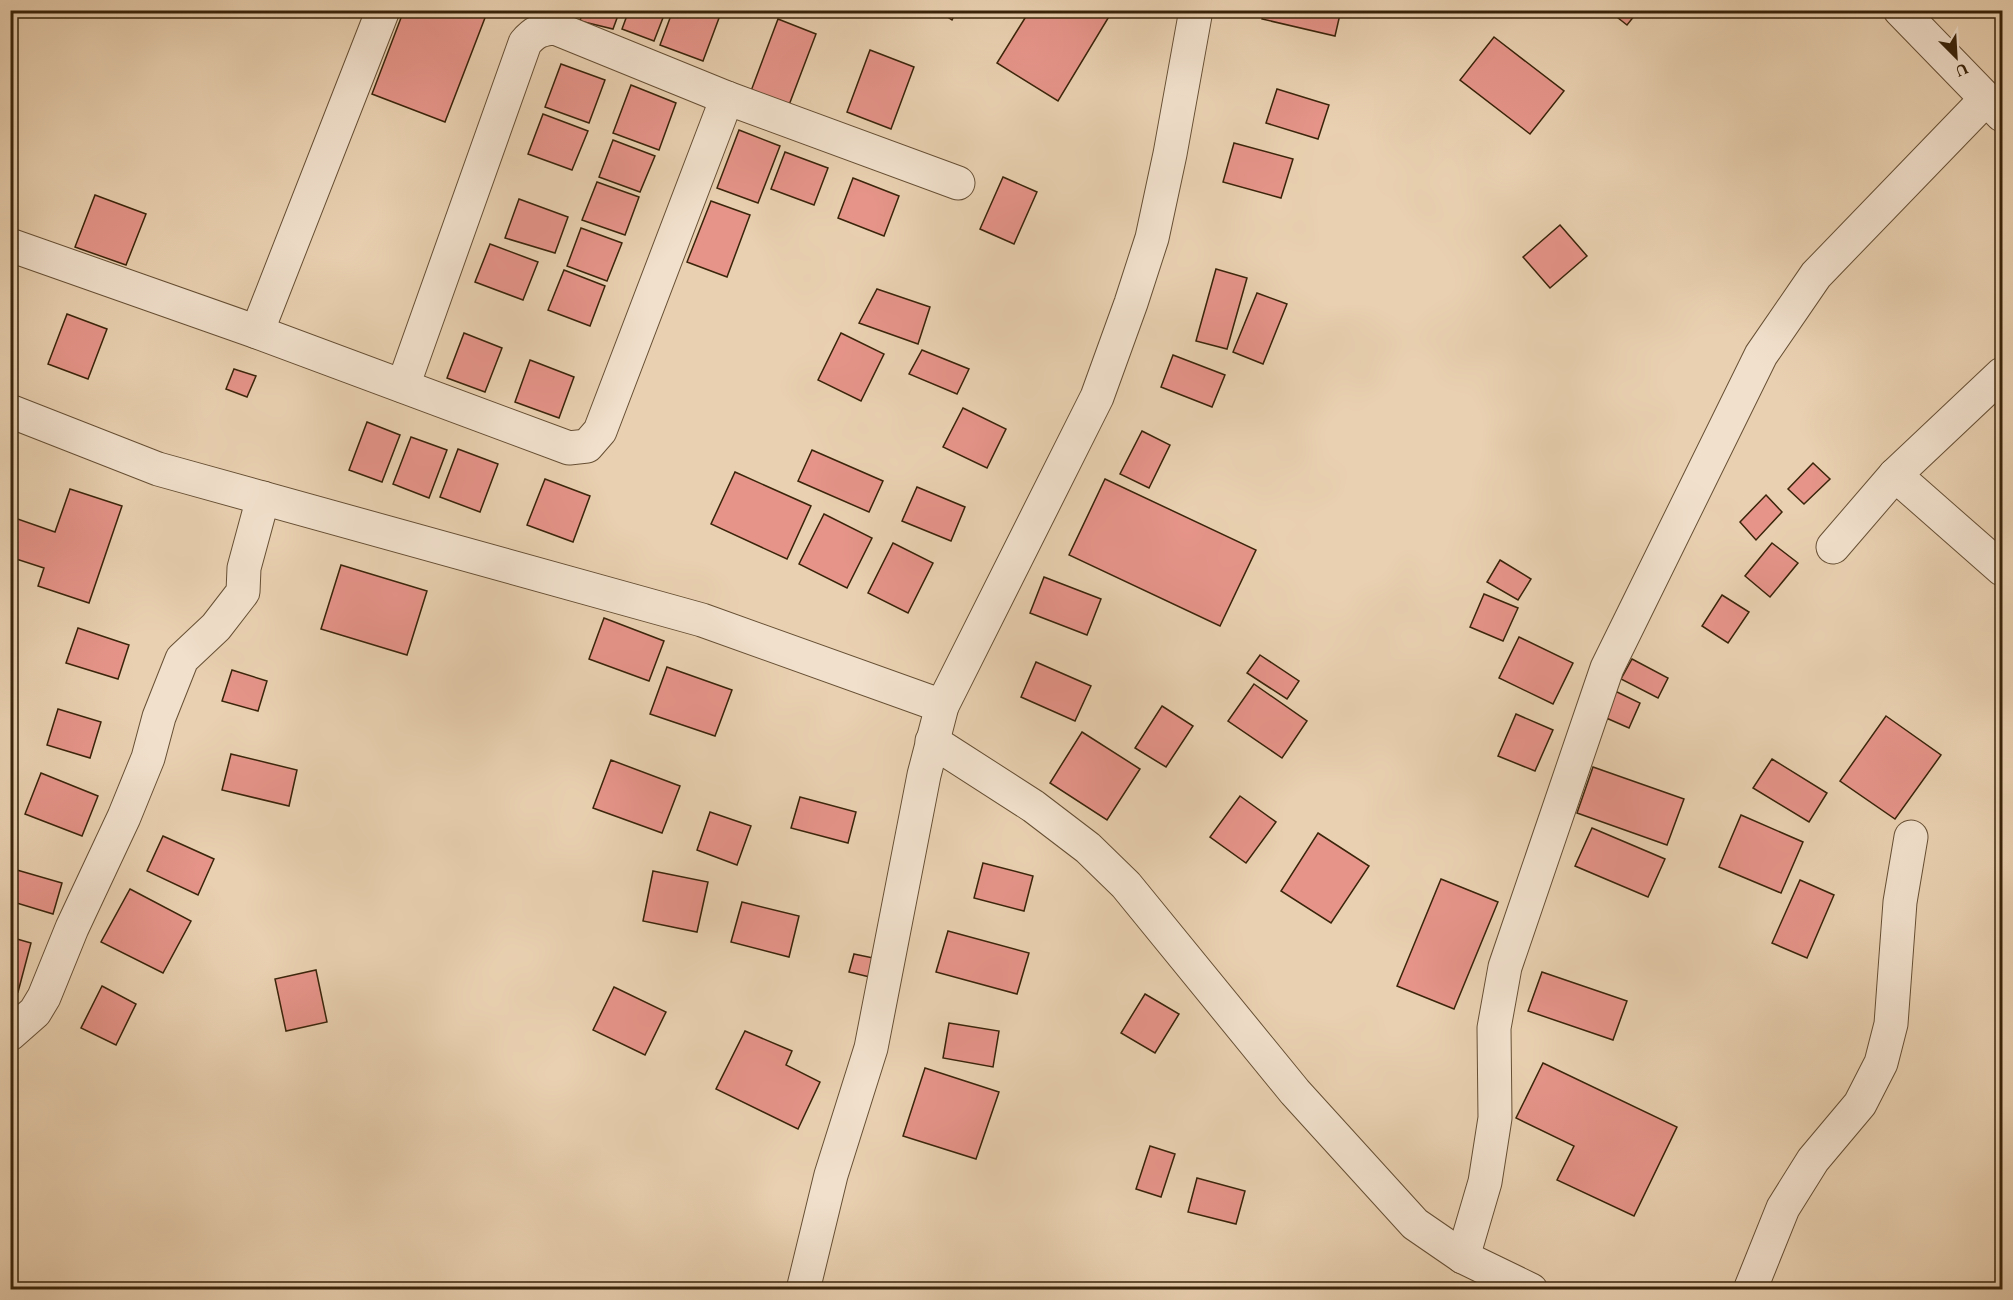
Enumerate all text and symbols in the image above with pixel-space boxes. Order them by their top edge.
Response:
north arrow [1926,27,1986,87]
text: U [1952,58,1972,82]

